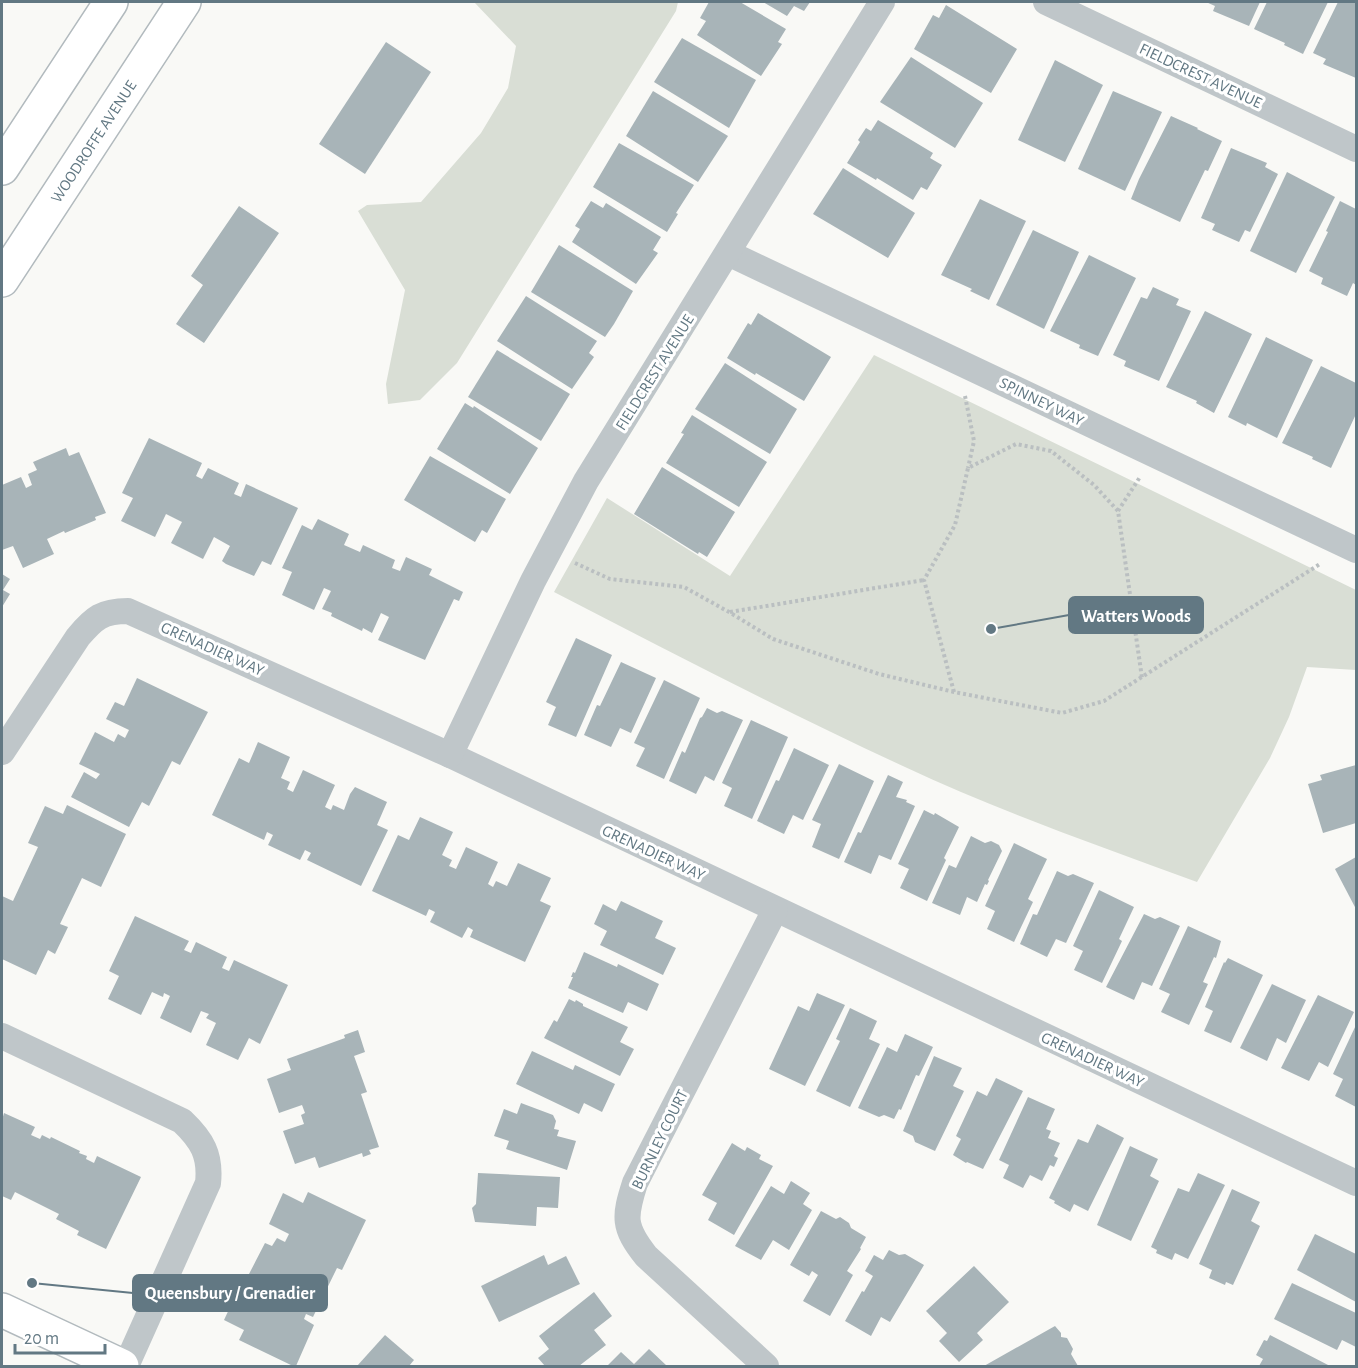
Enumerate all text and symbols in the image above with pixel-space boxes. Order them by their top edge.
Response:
street label: FIELDCREST AVENUE [1137,41,1264,111]
street label: WOODROFFE AVENUE [48,78,140,206]
street label: FIELDCREST AVENUE [613,312,697,433]
street label: SPINNEY WAY [997,375,1087,429]
callout: Watters Woods [1069,597,1203,633]
text: Watters Woods [1081,608,1191,626]
street label: GRENADIER WAY [159,619,267,679]
street label: GRENADIER WAY [600,822,708,884]
street label: GRENADIER WAY [1039,1029,1147,1091]
street label: BURNLEY COURT [629,1087,691,1192]
callout: Queensbury / Grenadier [133,1275,327,1311]
text: Queensbury / Grenadier [145,1285,316,1303]
scale bar [15,1317,105,1355]
text: 20 m [24,1330,59,1348]

